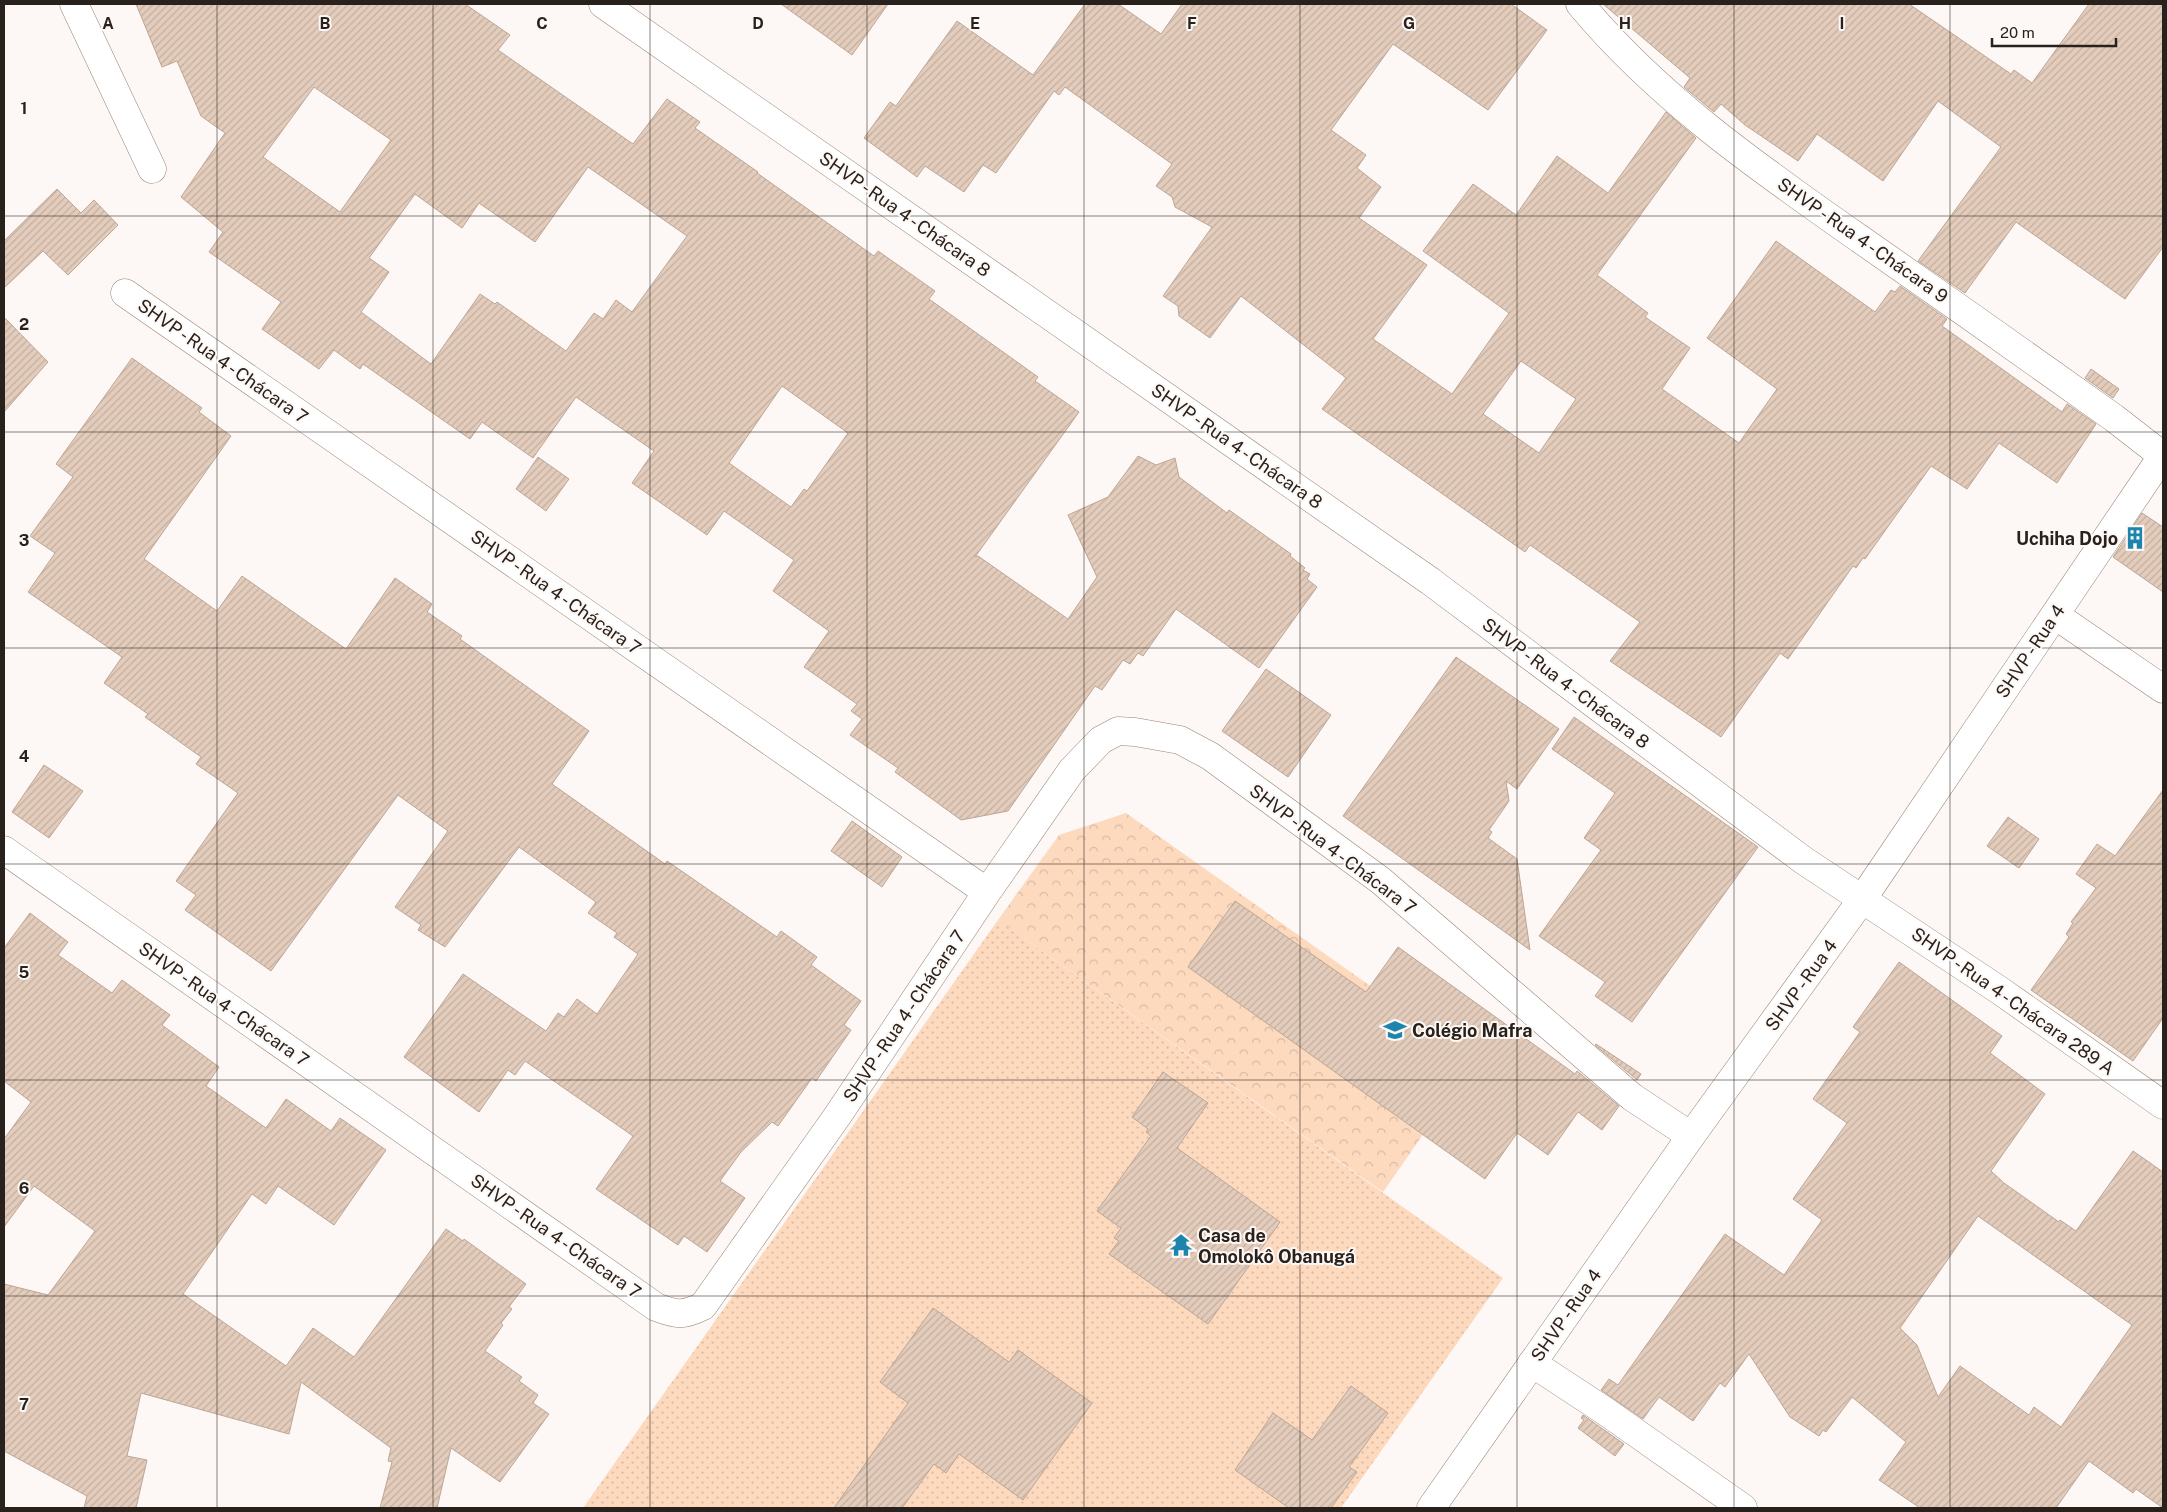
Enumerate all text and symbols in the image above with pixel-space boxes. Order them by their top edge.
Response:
text: A [102,14,114,33]
text: B [320,14,331,33]
text: C [536,14,548,33]
text: D [752,14,764,33]
text: E [970,14,980,33]
text: F [1187,14,1197,33]
text: G [1403,14,1415,33]
text: H [1619,14,1631,33]
text: I [1840,14,1844,33]
scale bar [1992,15,2116,47]
text: 20 m [2000,24,2035,41]
text: 1 [21,99,27,118]
street label: SHVP - Rua 4 - Chácara 8 [816,147,994,281]
street label: SHVP - Rua 4 - Chácara 9 [1774,173,1952,307]
street label: SHVP - Rua 4 - Chácara 7 [134,294,312,428]
text: 2 [19,315,29,334]
street label: SHVP - Rua 4 - Chácara 8 [1148,379,1326,513]
street label: SHVP - Rua 4 - Chácara 7 [467,525,645,659]
building icon: Uchiha Dojo [2122,525,2148,551]
place label: Uchiha Dojo [2016,528,2118,549]
text: 3 [19,531,29,550]
street label: SHVP - Rua 4 [1991,600,2069,702]
street label: SHVP - Rua 4 - Chácara 8 [1478,613,1654,753]
text: 4 [19,747,30,766]
street label: SHVP - Rua 4 - Chácara 7 [1246,780,1420,918]
street label: SHVP - Rua 4 - Chácara 289 A [1908,923,2119,1079]
street label: SHVP - Rua 4 - Chácara 7 [839,926,969,1106]
street label: SHVP - Rua 4 [1761,935,1841,1035]
street label: SHVP - Rua 4 - Chácara 7 [135,937,313,1071]
text: 5 [19,963,30,982]
school or university icon: Colégio Mafra [1382,1017,1408,1043]
place label: Colégio Mafra [1412,1020,1533,1041]
street label: SHVP - Rua 4 - Chácara 7 [467,1169,645,1303]
text: 6 [19,1179,29,1198]
place label: Casa de Omolokô Obanugá [1198,1225,1355,1267]
temple icon: Casa de Omolokô Obanugá [1168,1232,1194,1258]
street label: SHVP - Rua 4 [1526,1265,1606,1365]
text: 7 [19,1395,29,1414]

